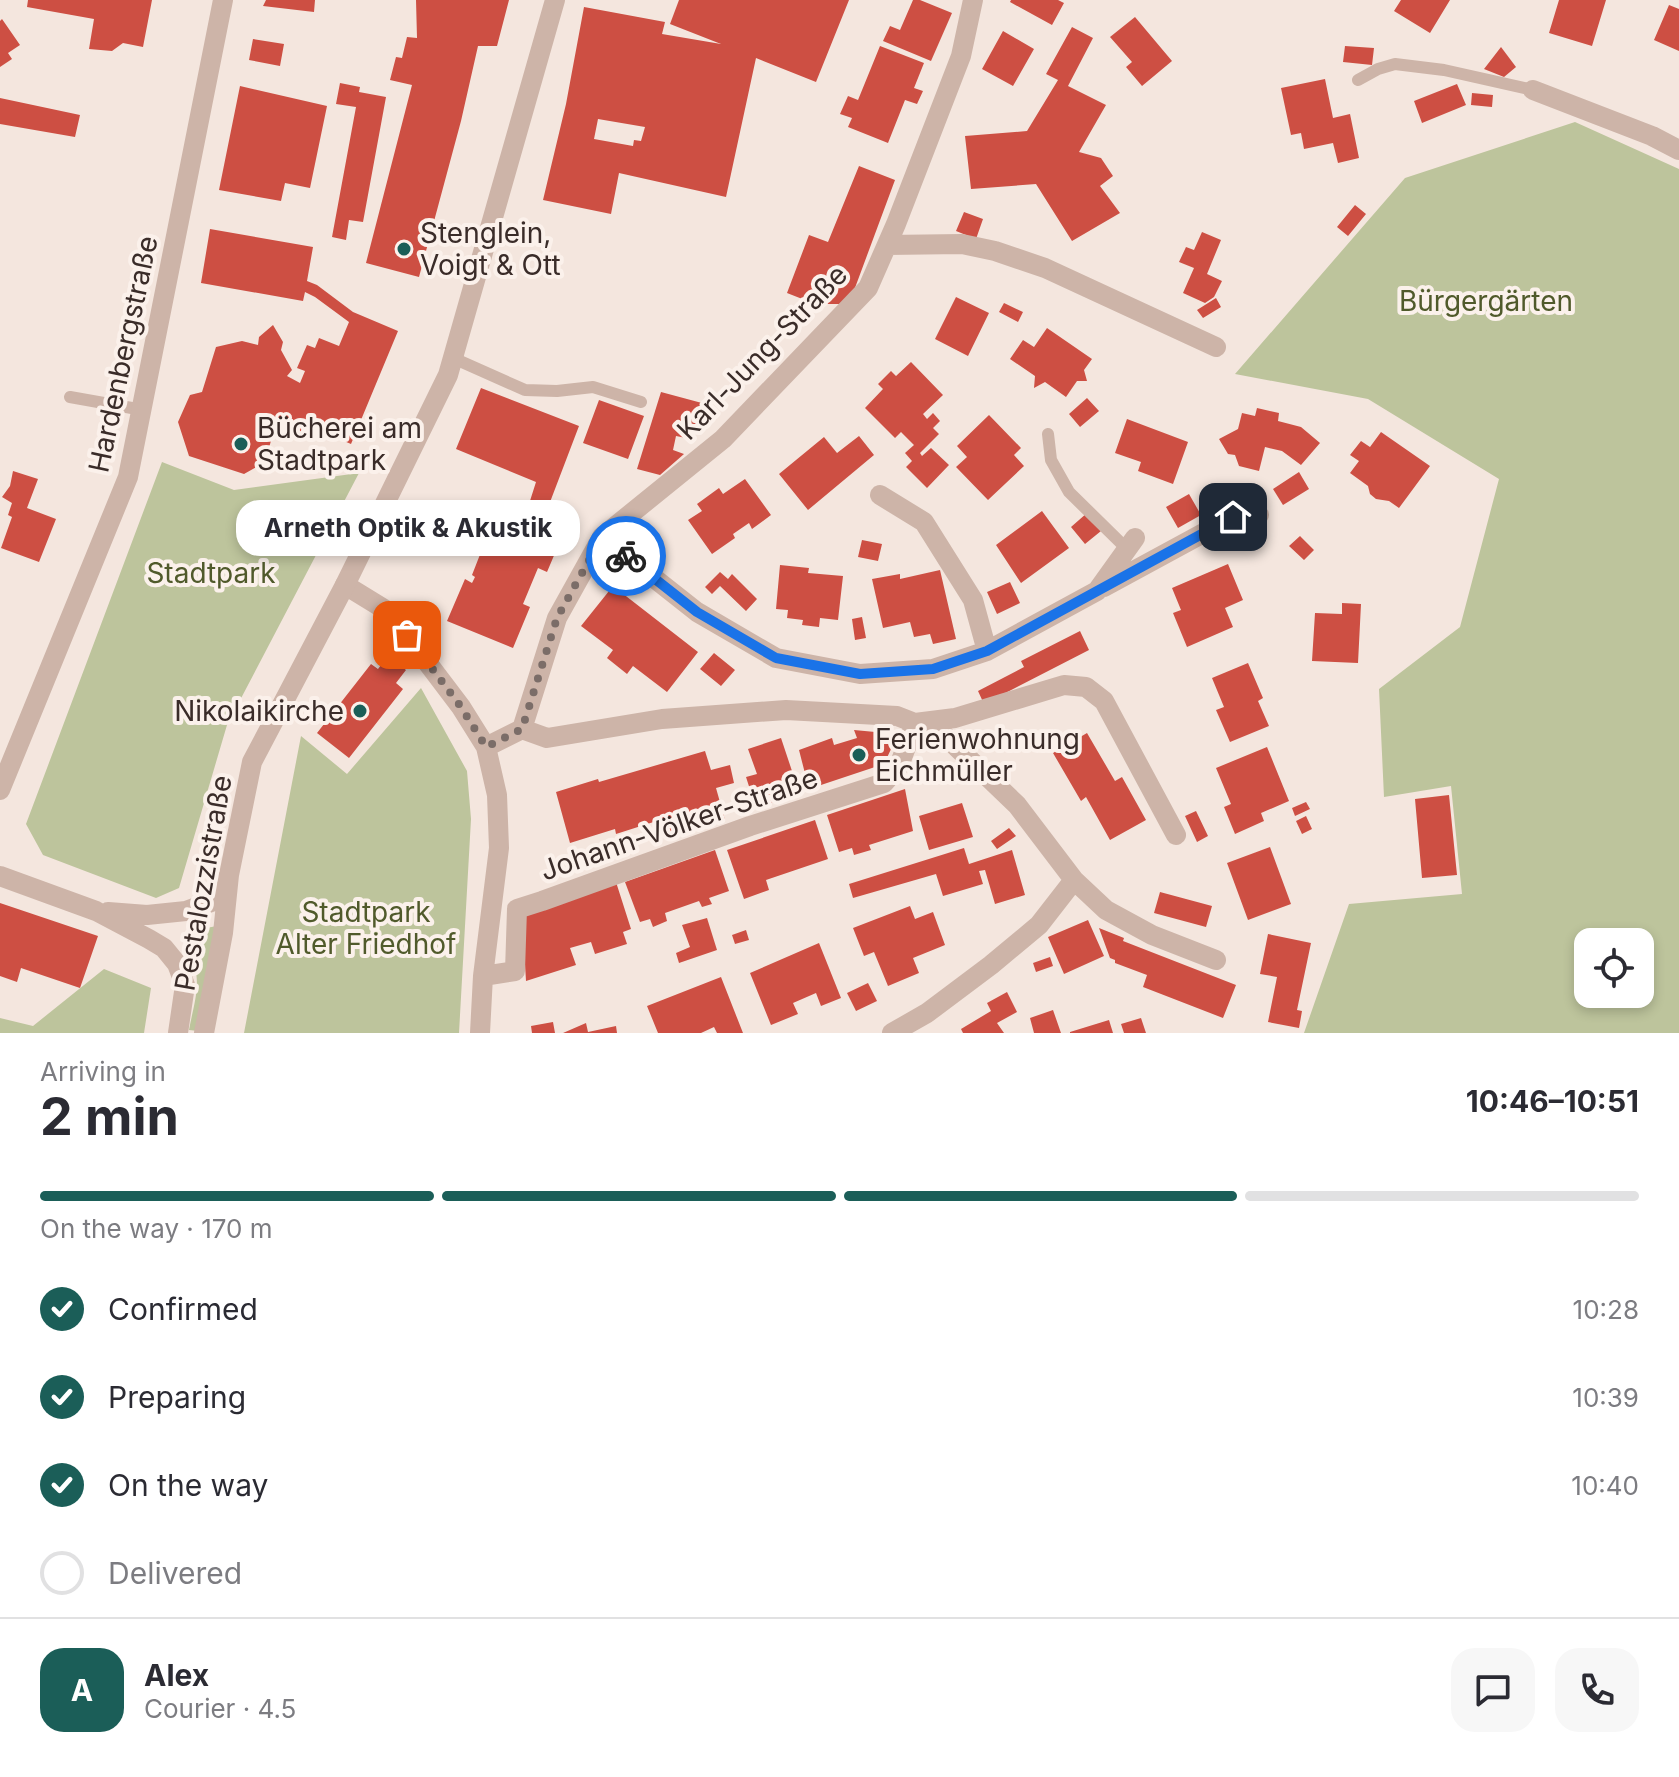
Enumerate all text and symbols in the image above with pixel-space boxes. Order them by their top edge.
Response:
place label: Stenglein, Voigt & Ott [420,216,561,282]
street label: Hardenbergstraße [81,233,165,475]
marker: Stenglein, Voigt & Ott [395,240,413,258]
street label: Karl-Jung-Straße [670,257,854,447]
park label: Bürgergärten [1399,284,1573,318]
place label: Bücherei am Stadtpark [257,411,422,477]
marker: Bücherei am Stadtpark [232,435,250,453]
pin [1199,483,1267,551]
icon: home [1211,495,1255,539]
callout: Arneth Optik & Akustik [235,499,579,555]
text: Arneth Optik & Akustik [264,512,552,543]
courier [586,516,666,596]
icon: bike [604,534,648,578]
park label: Stadtpark [146,556,276,590]
pin [373,601,441,669]
icon: bag [385,613,429,657]
place label: Nikolaikirche [174,694,344,728]
marker: Nikolaikirche [351,702,369,720]
place label: Ferienwohnung Eichmüller [875,722,1080,788]
marker: Ferienwohnung Eichmüller [850,746,868,764]
street label: Johann-Völker-Straße [536,760,822,888]
street label: Pestalozzistraße [167,772,239,994]
park label: Stadtpark Alter Friedhof [276,895,456,961]
map controls [1574,928,1654,1008]
button: locate [1574,928,1654,1008]
text: Arriving in [40,1056,166,1087]
text: 10:46–10:51 [1466,1083,1639,1119]
text: 2 min [40,1085,179,1148]
text: On the way · 170 m [40,1213,273,1244]
icon: check [40,1287,84,1331]
text: Confirmed [108,1291,258,1327]
text: 10:28 [1573,1294,1639,1325]
icon: check [40,1375,84,1419]
text: Preparing [108,1379,246,1415]
text: 10:39 [1572,1382,1639,1413]
icon: check [40,1463,84,1507]
text: On the way [108,1467,268,1503]
text: 10:40 [1571,1470,1639,1501]
text: Delivered [108,1555,242,1591]
button: chat [1451,1648,1535,1732]
button: phone [1555,1648,1639,1732]
text: Alex [144,1657,209,1693]
text: A [71,1672,93,1708]
text: Courier · 4.5 [144,1693,296,1724]

